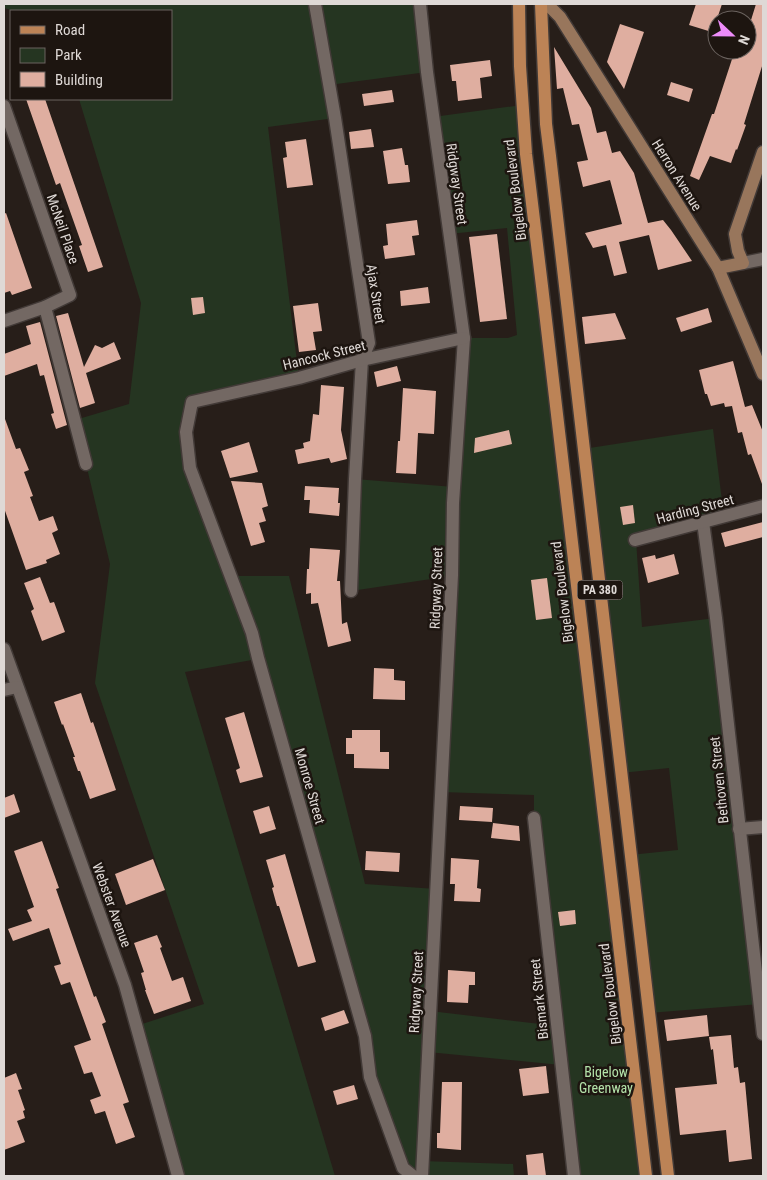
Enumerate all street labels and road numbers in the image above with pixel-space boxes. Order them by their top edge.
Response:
street label: Herron Avenue [649,136,705,214]
street label: Bigelow Boulevard [501,139,529,241]
street label: Ridgway Street [443,142,471,226]
street label: McNeil Place [44,192,83,266]
street label: Ajax Street [363,263,389,325]
street label: Hancock Street [281,337,367,373]
street label: Harding Street [655,491,735,527]
street label: Bigelow Boulevard [548,541,576,643]
street label: Ridgway Street [427,547,445,629]
road number: PA 380 [578,580,622,600]
street label: Bethoven Street [706,736,732,824]
street label: Monroe Street [292,746,328,826]
street label: Webster Avenue [89,861,135,950]
street label: Bigelow Boulevard [596,943,624,1045]
street label: Ridgway Street [406,951,426,1033]
street label: Bismark Street [527,958,551,1040]

